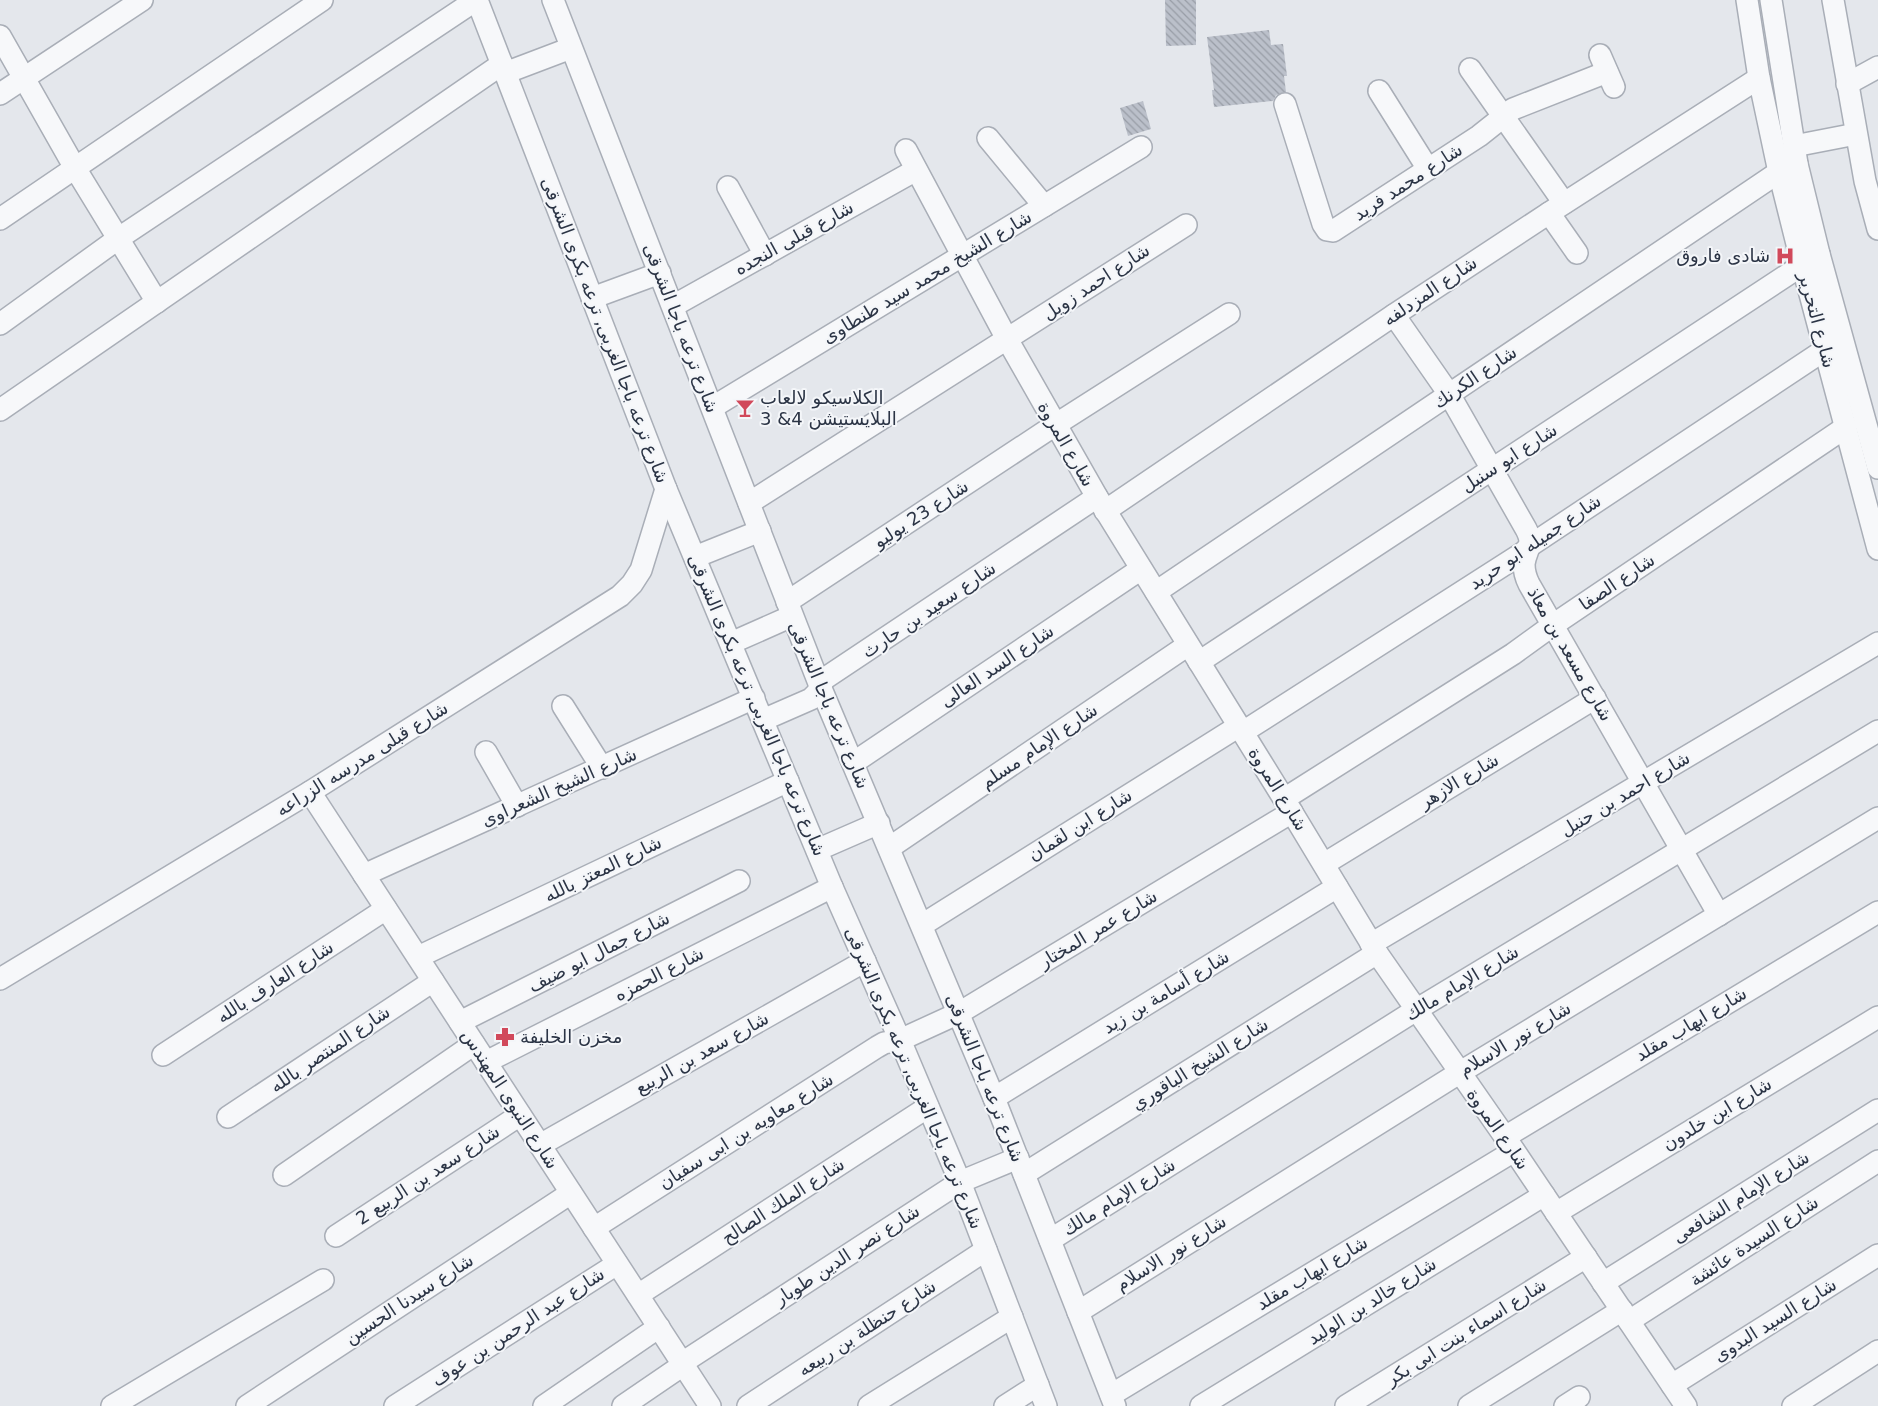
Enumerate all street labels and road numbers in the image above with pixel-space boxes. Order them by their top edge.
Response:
street label: شارع محمد فريد [1349,139,1467,225]
street label: شارع ترعه باجا الغربى, ترعه بكرى الشرقى [536,174,674,486]
street label: شارع قبلى النجده [731,196,857,280]
street label: شارع الشيخ محمد سيد طنطاوى [818,206,1036,348]
street label: شارع احمد زويل [1038,239,1154,325]
street label: شارع ترعه باجا الشرقى [639,240,723,416]
street label: شارع المزدلفه [1379,251,1481,331]
street label: شارع التحرير [1793,269,1840,370]
street label: شارع الكرنك [1429,341,1521,413]
street label: شارع المروة [1033,398,1099,490]
street label: شارع ابو سنبل [1457,419,1561,497]
street label: شارع 23 يوليو [869,475,973,553]
street label: شارع جميله ابو حريد [1465,490,1605,594]
street label: شارع الصفا [1575,549,1659,615]
street label: شارع ترعه باجا الغربى, ترعه بكرى الشرقى [683,551,831,859]
street label: شارع سعيد بن حارث [858,557,1000,663]
street label: شارع مسعد بن معاذ [1523,583,1617,725]
street label: شارع ترعه باجا الشرقى [784,618,874,792]
street label: شارع السد العالى [936,620,1058,712]
street label: شارع قبلى مدرسه الزراعه [272,697,452,821]
street label: شارع الإمام مسلم [976,699,1102,793]
street label: شارع الشيخ الشعراوى [478,743,640,831]
street label: شارع المروة [1244,743,1312,835]
street label: شارع احمد بن حنبل [1556,747,1694,841]
street label: شارع الازهر [1414,749,1503,814]
street label: شارع ابن لقمان [1024,784,1136,866]
street label: شارع المعتز بالله [541,831,665,907]
street label: شارع عمر المختار [1034,885,1161,974]
street label: شارع جمال ابو ضيف [525,907,673,997]
street label: شارع ترعه باجا الغربى, ترعه بكرى الشرقى [840,924,988,1232]
street label: شارع العارف بالله [212,936,338,1028]
street label: شارع الإمام مالك [1401,940,1523,1026]
street label: شارع الحمزه [611,942,707,1006]
street label: شارع أسامة بن زيد [1098,945,1233,1038]
street label: شارع ايهاب مقلد [1631,982,1751,1066]
street label: شارع ترعه باجا الشرقى [941,991,1029,1165]
street label: شارع نور الاسلام [1455,997,1575,1081]
street label: شارع المنتصر بالله [266,1001,394,1097]
street label: شارع سعد بن الربيع [631,1007,773,1099]
street label: شارع الشيخ الباقوري [1128,1013,1272,1115]
street label: شارع النبوى المهندس [457,1025,563,1173]
street label: شارع معاويه بن ابى سفيان [654,1068,838,1194]
street label: شارع ابن خلدون [1658,1073,1776,1155]
street label: شارع المروة [1462,1084,1534,1174]
street label: شارع سعد بن الربيع 2 [352,1120,504,1230]
street label: شارع الإمام الشافعى [1668,1146,1814,1248]
street label: شارع الملك الصالح [717,1153,849,1249]
street label: شارع الإمام مالك [1059,1154,1179,1240]
street label: شارع السيدة عائشة [1685,1191,1823,1291]
street label: شارع نصر الدين طوبار [769,1200,924,1311]
street label: شارع نور الاسلام [1111,1210,1231,1296]
street label: شارع ايهاب مقلد [1252,1231,1372,1315]
street label: شارع سيدنا الحسين [340,1249,478,1349]
street label: شارع خالد بن الوليد [1304,1253,1440,1349]
street label: شارع عبد الرحمن بن عوف [427,1263,609,1391]
street label: شارع السيد البدوى [1709,1273,1841,1367]
street label: شارع اسماء بنت ابى بكر [1381,1274,1550,1391]
street label: شارع حنظلة بن ربيعه [794,1275,940,1381]

